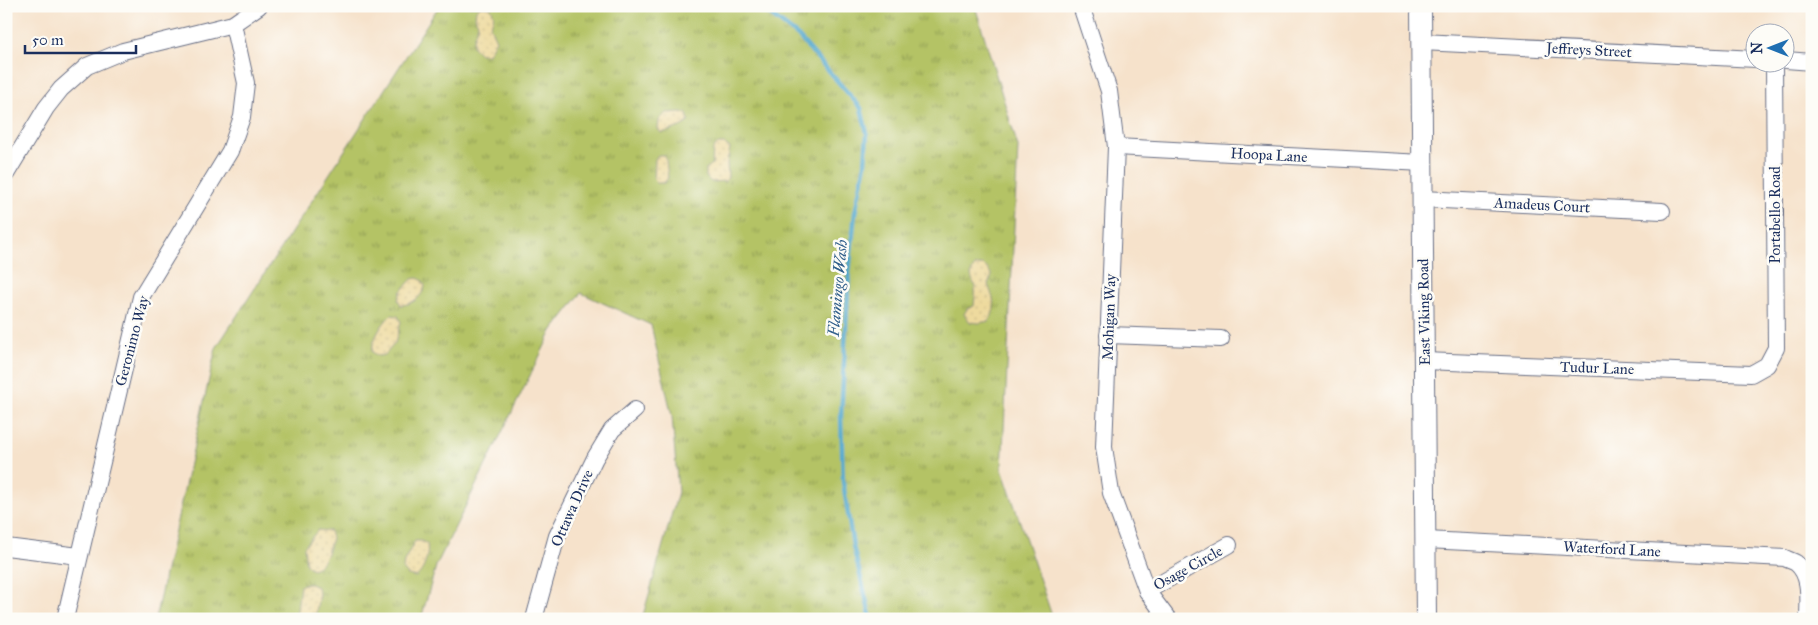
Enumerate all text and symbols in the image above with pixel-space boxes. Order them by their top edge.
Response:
scale bar [25,22,136,54]
north arrow [1746,22,1796,72]
text: 50 m [32,31,64,49]
street label: Jeffreys Street [1544,39,1633,62]
text: N [1749,42,1766,54]
street label: Hoopa Lane [1230,144,1308,166]
street label: Portabello Road [1766,166,1784,264]
street label: Amadeus Court [1492,193,1591,217]
water label: Flamingo Wash [824,239,851,338]
street label: East Viking Road [1414,258,1434,366]
street label: Mohigan Way [1098,272,1120,361]
street label: Geronimo Way [111,293,153,388]
street label: Tudur Lane [1560,358,1634,378]
street label: Ottawa Drive [547,467,597,549]
street label: Waterford Lane [1563,537,1661,561]
street label: Osage Circle [1150,542,1226,594]

